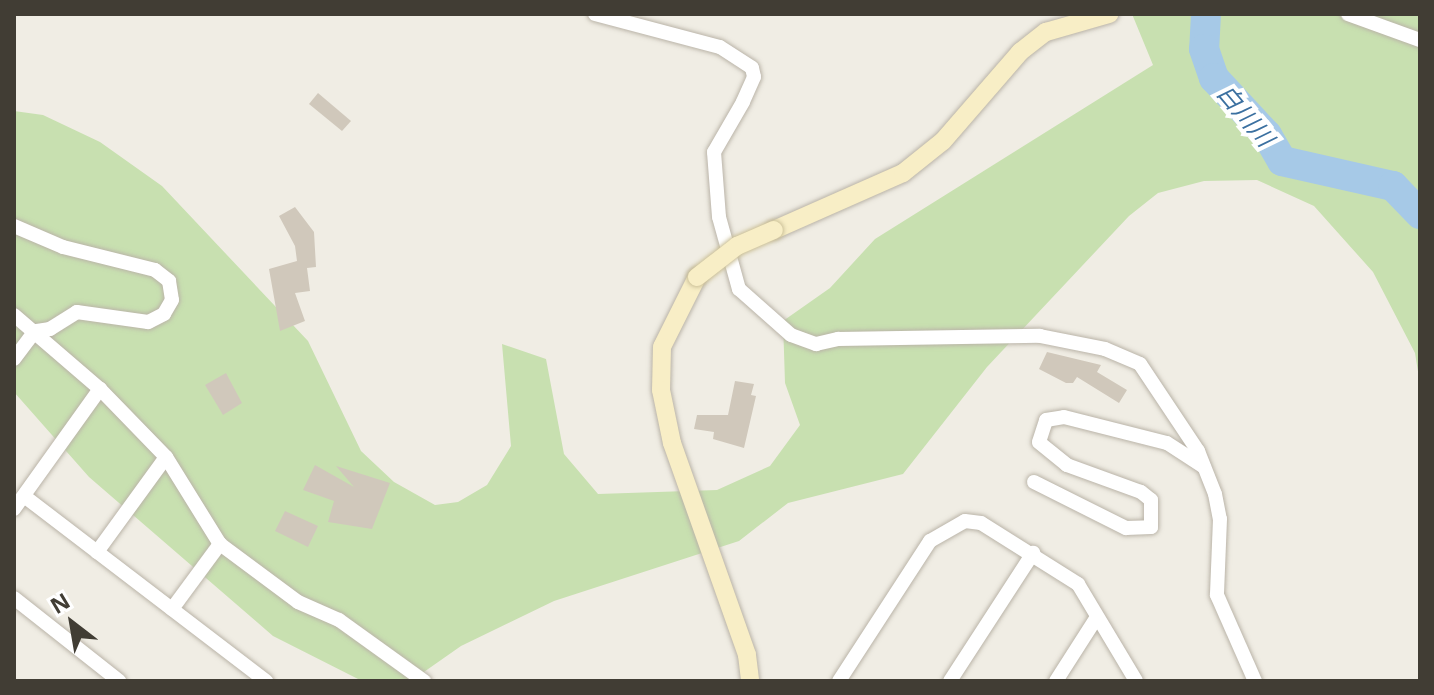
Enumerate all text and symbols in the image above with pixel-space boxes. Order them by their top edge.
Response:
water label: 白川川 [1212,78,1280,152]
north arrow [32,583,112,663]
text: N [44,585,75,620]

